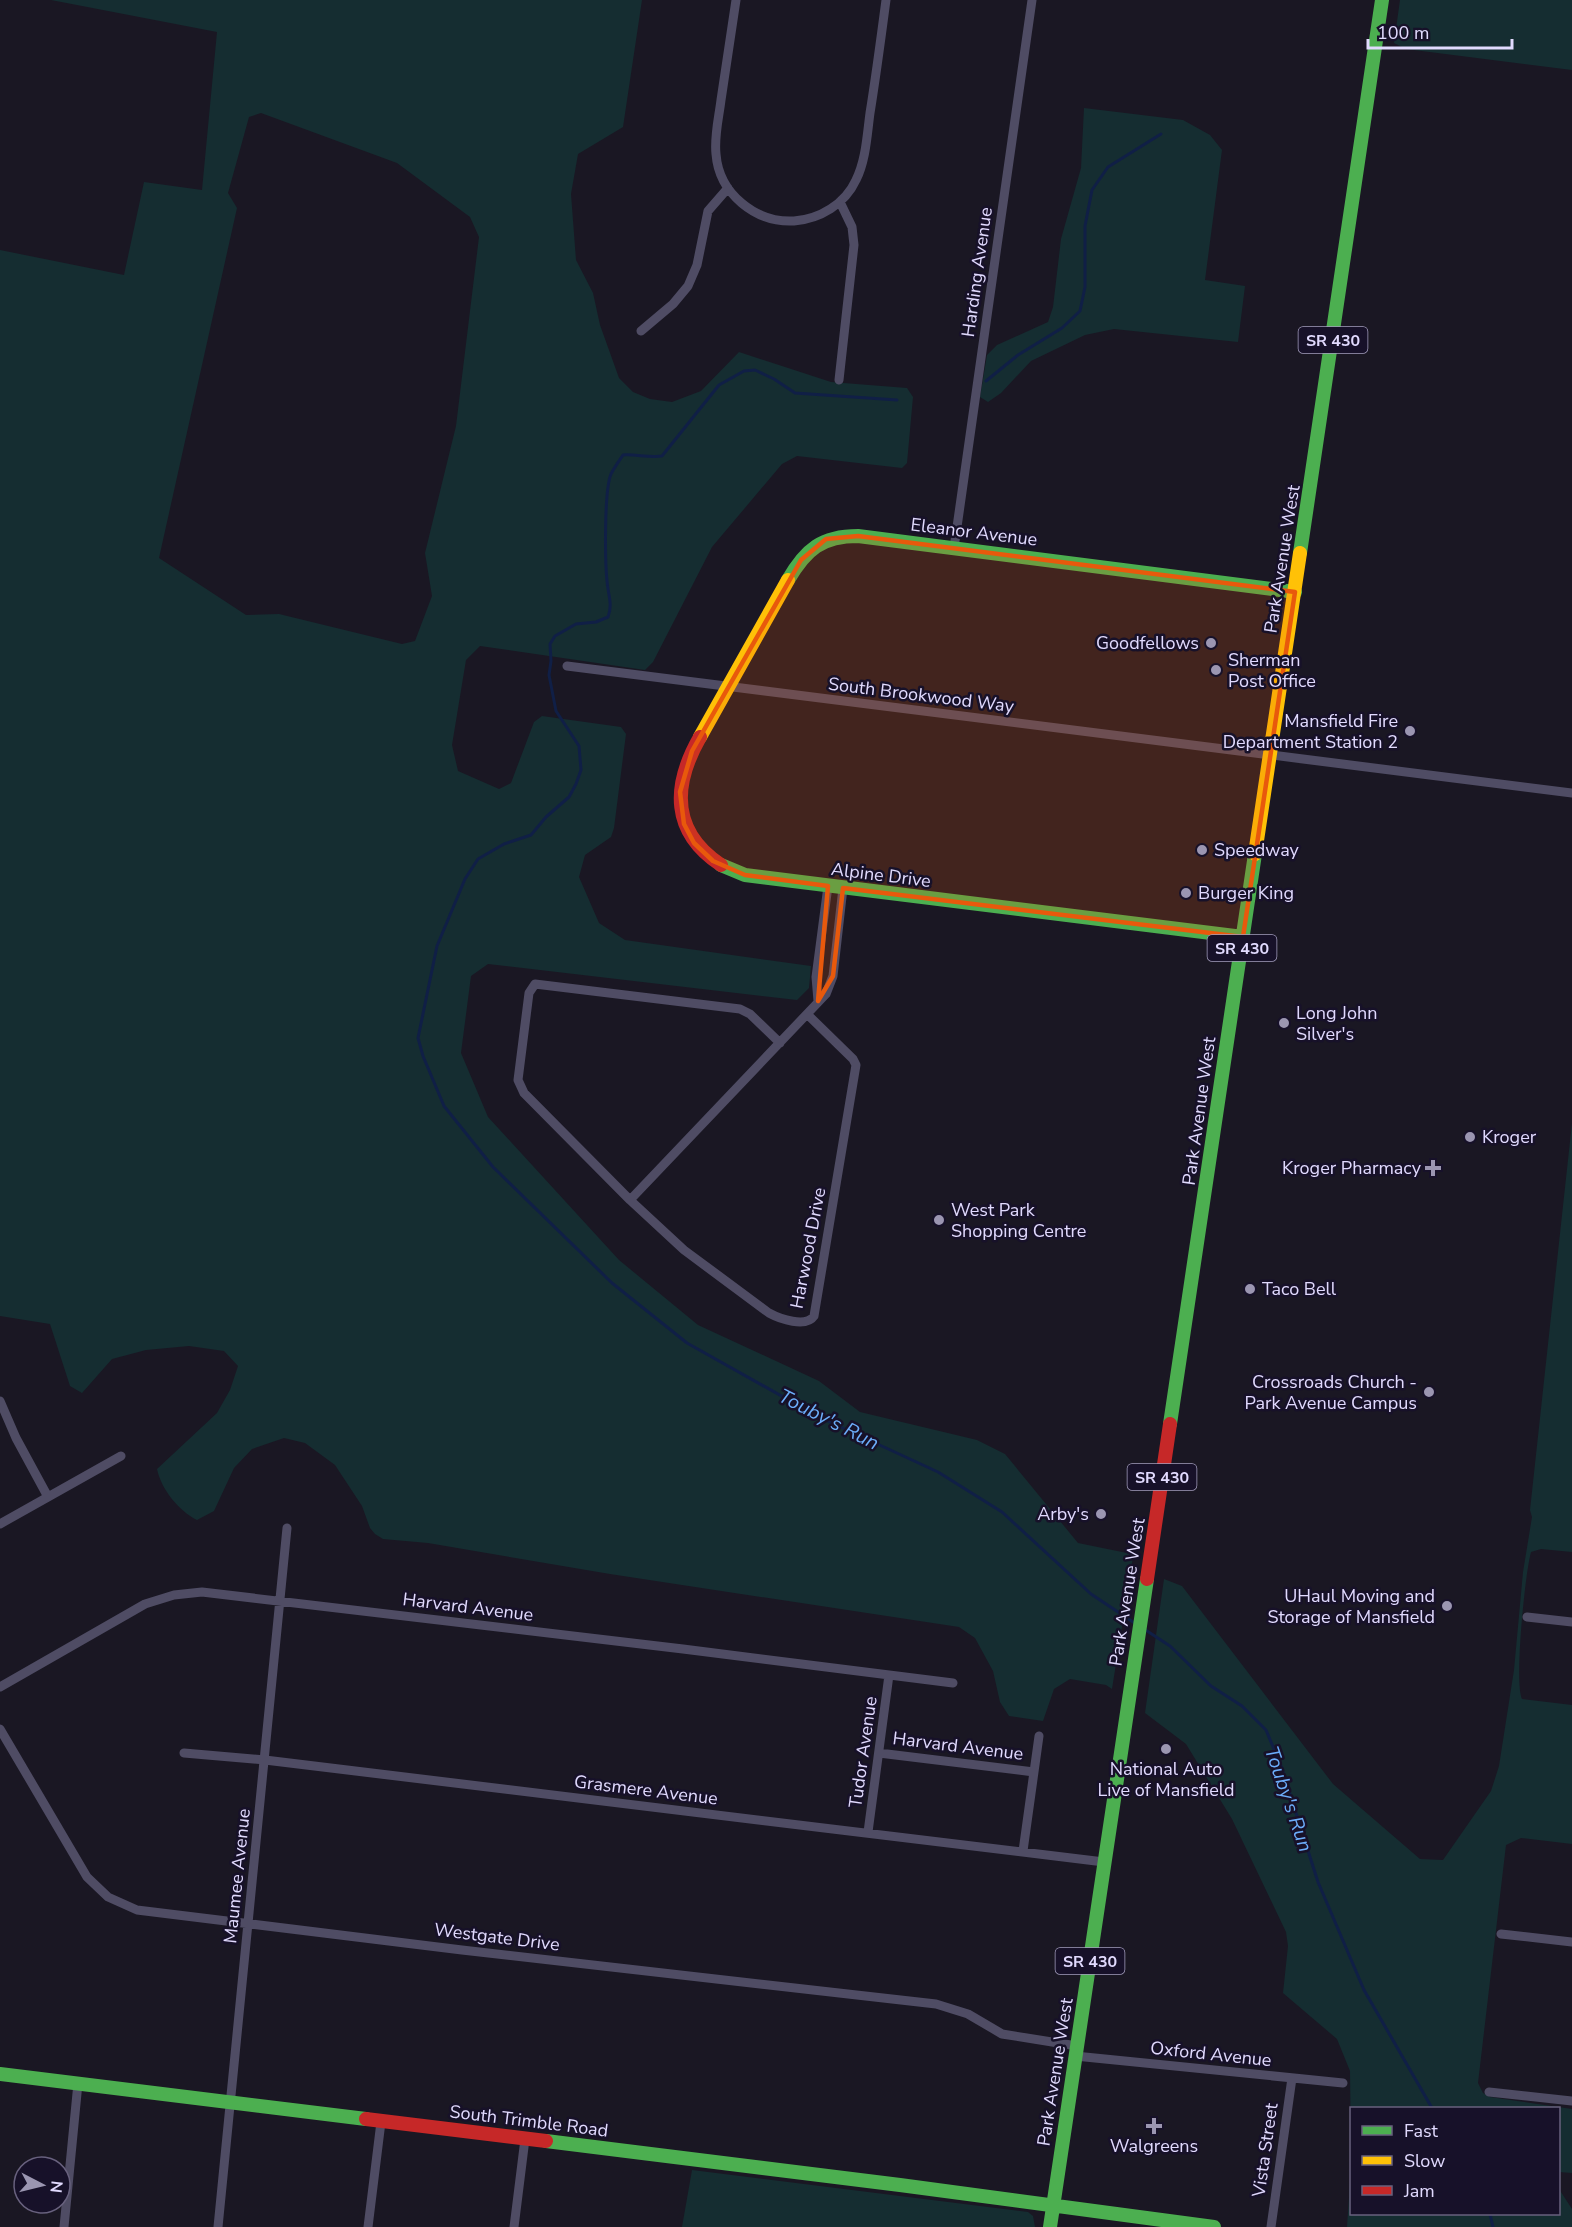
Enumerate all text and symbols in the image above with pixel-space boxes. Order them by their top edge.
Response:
scale bar [1368,12,1512,50]
text: 100 m [1377,21,1429,45]
street label: Harding Avenue [956,206,998,338]
road number: SR 430 [1298,327,1368,353]
street label: Park Avenue West [1258,483,1306,635]
street label: Eleanor Avenue [909,512,1039,552]
place label: Goodfellows [1096,631,1199,655]
marker: Goodfellows [1204,636,1218,650]
place label: Sherman Post Office [1228,648,1316,693]
marker: Sherman Post Office [1209,663,1223,677]
street label: South Brookwood Way [827,672,1016,718]
place label: Mansfield Fire Department Station 2 [1223,709,1398,754]
marker: Mansfield Fire Department Station 2 [1403,724,1417,738]
place label: Speedway [1214,838,1300,862]
marker: Speedway [1195,843,1209,857]
street label: Alpine Drive [830,857,932,893]
place label: Burger King [1198,881,1294,905]
marker: Burger King [1179,886,1193,900]
road number: SR 430 [1208,935,1276,961]
place label: Long John Silver's [1296,1001,1377,1046]
marker: Long John Silver's [1277,1016,1291,1030]
street label: Park Avenue West [1177,1035,1221,1187]
place label: Kroger [1482,1125,1537,1149]
marker: Kroger [1463,1130,1477,1144]
place label: Kroger Pharmacy [1282,1156,1422,1180]
marker: Kroger Pharmacy [1426,1161,1440,1175]
street label: Harwood Drive [784,1185,832,1311]
place label: West Park Shopping Centre [951,1198,1086,1243]
marker: West Park Shopping Centre [932,1213,946,1227]
place label: Taco Bell [1262,1277,1337,1301]
marker: Taco Bell [1243,1282,1257,1296]
place label: Crossroads Church - Park Avenue Campus [1245,1370,1417,1415]
water label: Touby's Run [774,1382,884,1456]
marker: Crossroads Church - Park Avenue Campus [1422,1385,1436,1399]
road number: SR 430 [1128,1464,1196,1490]
place label: Arby's [1037,1502,1089,1526]
marker: Arby's [1094,1507,1108,1521]
street label: Park Avenue West [1103,1516,1151,1668]
place label: UHaul Moving and Storage of Mansfield [1267,1584,1435,1629]
street label: Harvard Avenue [401,1587,535,1627]
marker: UHaul Moving and Storage of Mansfield [1440,1599,1454,1613]
street label: Tudor Avenue [843,1695,883,1809]
street label: Harvard Avenue [891,1726,1025,1766]
marker: National Auto Live of Mansfield [1159,1742,1173,1756]
water label: Touby's Run [1258,1743,1319,1855]
place label: National Auto Live of Mansfield [1097,1757,1235,1802]
street label: Grasmere Avenue [573,1769,719,1811]
street label: Maumee Avenue [218,1807,256,1945]
street label: Westgate Drive [433,1917,561,1957]
road number: SR 430 [1056,1948,1124,1974]
street label: Park Avenue West [1031,1996,1079,2148]
street label: Oxford Avenue [1149,2036,1273,2072]
street label: South Trimble Road [448,2099,610,2143]
street label: Vista Street [1246,2101,1284,2200]
legend [1350,2107,1560,2215]
marker: Walgreens [1147,2119,1161,2133]
text: Fast [1404,2119,1439,2143]
place label: Walgreens [1110,2134,1198,2158]
text: Slow [1404,2149,1445,2173]
north arrow [12,2155,72,2215]
text: N [44,2179,68,2194]
text: Jam [1403,2179,1435,2203]

